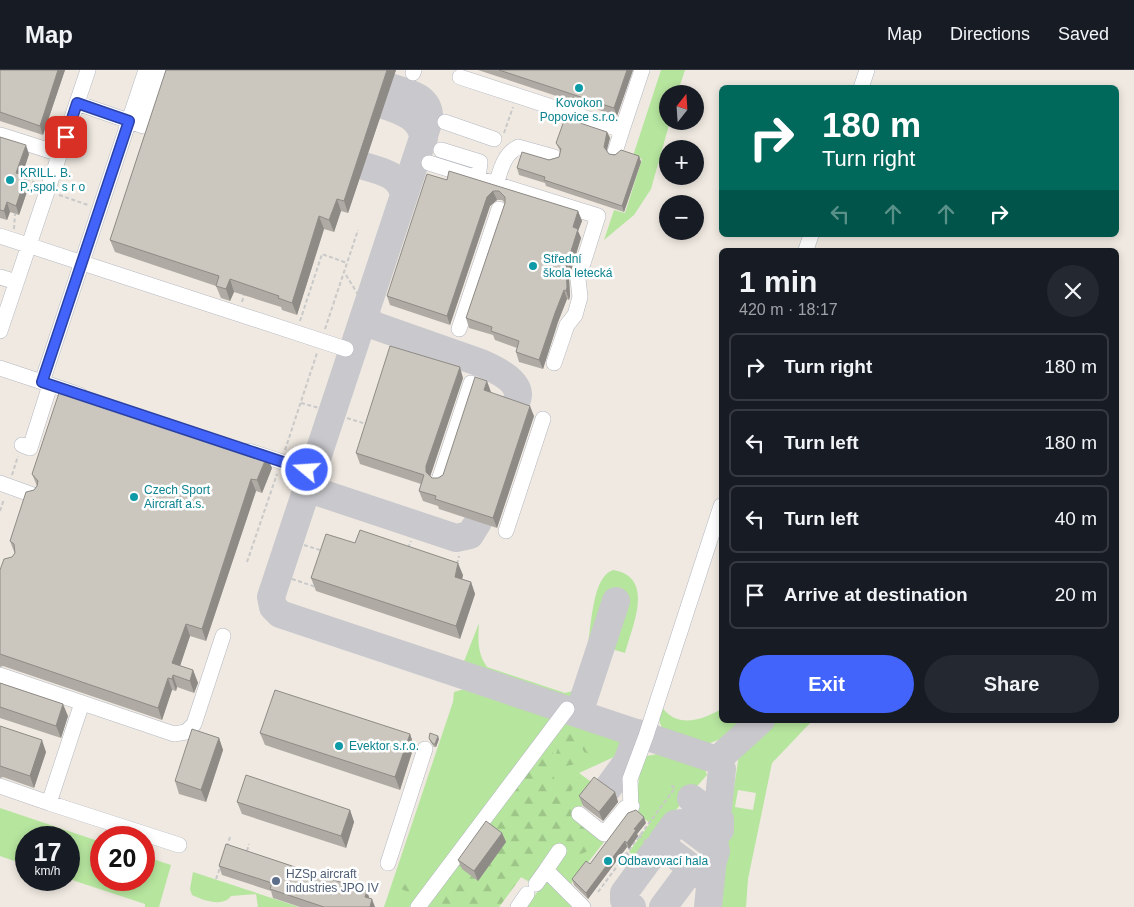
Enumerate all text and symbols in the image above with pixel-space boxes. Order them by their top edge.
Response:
text: Map [25,21,73,48]
text: Map [887,24,922,44]
text: Directions [950,24,1030,44]
text: Saved [1058,24,1109,44]
marker: Kovokon Popovice s.r.o. [573,82,585,94]
north arrow [659,85,704,130]
map controls [659,85,704,240]
place label: Kovokon Popovice s.r.o. [540,96,618,124]
icon: right [739,105,804,170]
text: 180 m [822,105,921,144]
pin [45,116,87,158]
icon: arrive [52,123,80,151]
button: + [659,140,704,185]
text: Turn right [822,146,915,171]
place label: KRILL. B. P.,spol. s r o [20,166,85,194]
marker: KRILL. B. P.,spol. s r o [4,174,16,186]
button: − [659,195,704,240]
icon: left [826,200,854,228]
icon: ahead [879,200,907,228]
icon: ahead [932,200,960,228]
icon: right [985,200,1013,228]
place label: Střední škola letecká [543,252,613,280]
marker: Střední škola letecká [527,260,539,272]
text: 1 min [739,265,817,298]
button: close [1047,265,1099,317]
text: 420 m · 18:17 [739,301,838,318]
icon: right [741,353,769,381]
text: Turn right [784,356,872,377]
text: 180 m [1044,356,1097,377]
icon: left [741,429,769,457]
text: Turn left [784,432,859,453]
text: 180 m [1044,432,1097,453]
position arrow [280,443,332,495]
place label: Czech Sport Aircraft a.s. [144,483,211,511]
marker: Czech Sport Aircraft a.s. [128,491,140,503]
icon: left [741,505,769,533]
text: Turn left [784,508,859,529]
text: 40 m [1055,508,1097,529]
icon: arrive [741,581,769,609]
text: Arrive at destination [784,584,968,605]
text: 20 m [1055,584,1097,605]
button: Exit [739,655,914,713]
button: Share [924,655,1099,713]
place label: Evektor s.r.o. [349,739,419,753]
marker: Evektor s.r.o. [333,740,345,752]
speed limit sign: 20 [90,826,155,891]
text: 17 [34,838,61,866]
place label: Odbavovací hala [618,854,708,868]
marker: Odbavovací hala [602,855,614,867]
text: km/h [34,864,61,878]
place label: HZSp aircraft industries JPO IV [286,867,379,895]
marker: HZSp aircraft industries JPO IV [270,875,282,887]

